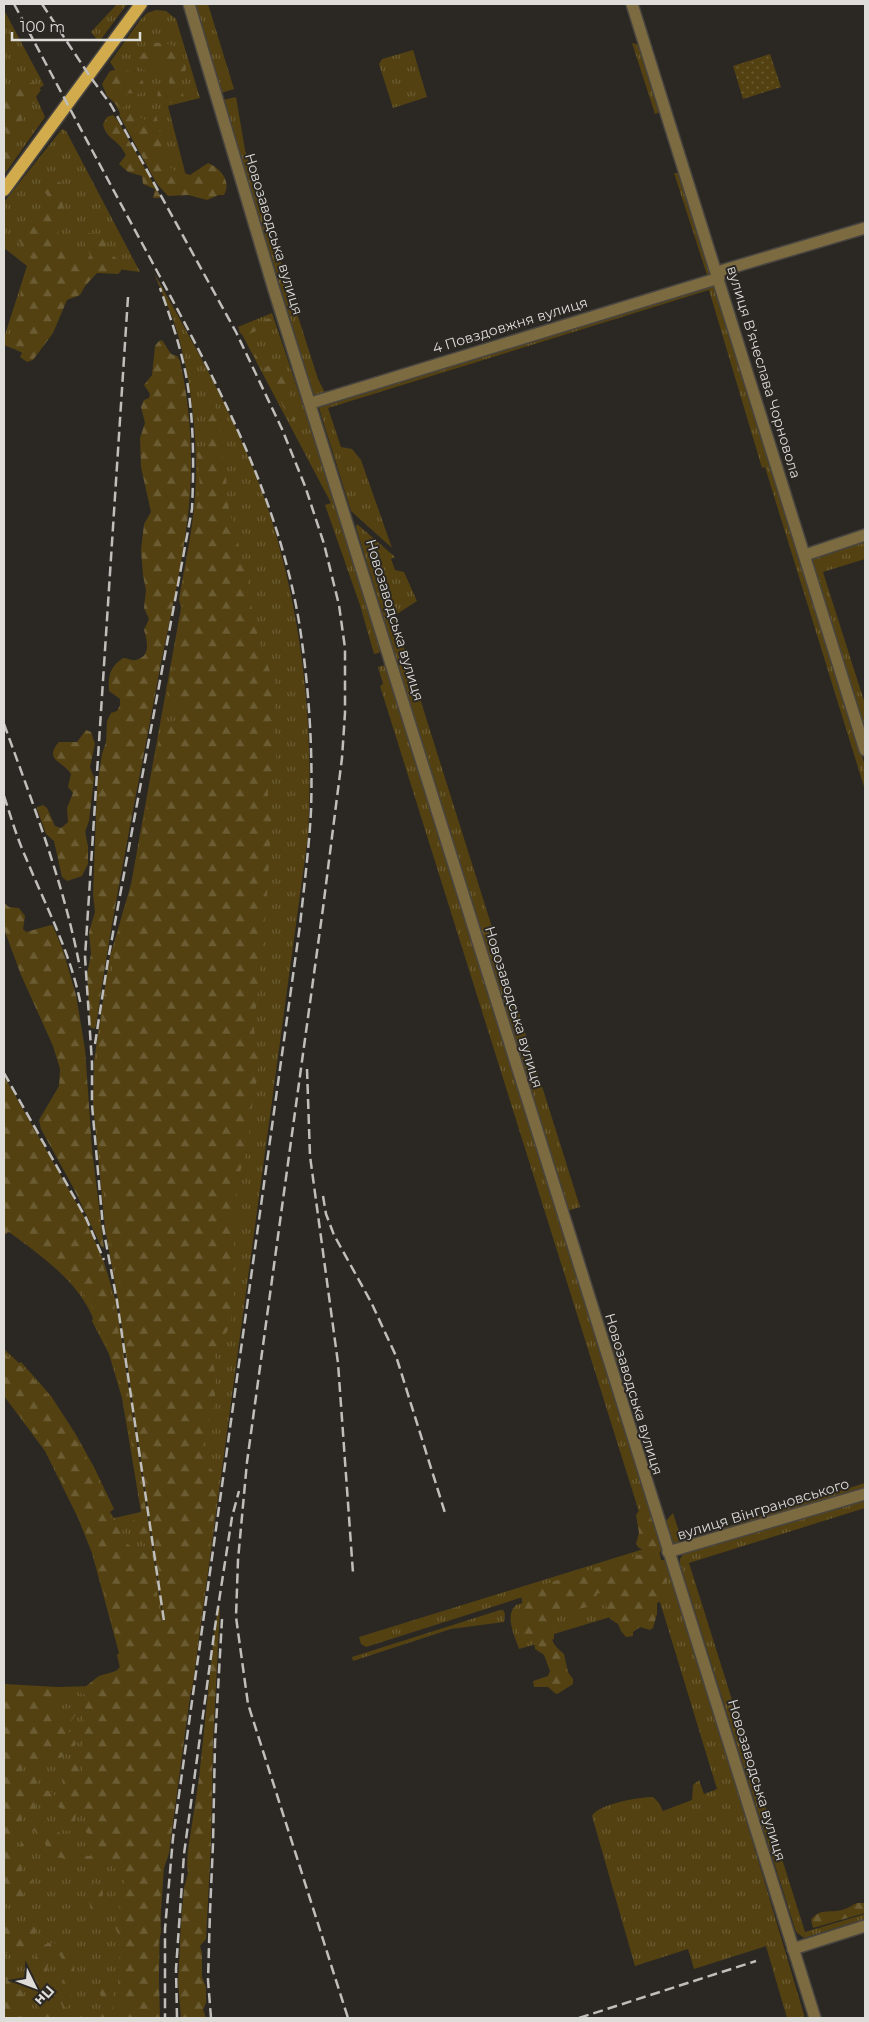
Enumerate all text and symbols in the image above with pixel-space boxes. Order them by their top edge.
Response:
scale bar [12,10,140,42]
text: 100 m [20,17,65,36]
street label: Новозаводська вулиця [241,151,307,317]
street label: вулиця Вʼячеслава Чорновола [723,264,805,480]
street label: 4 Повздовжня вулиця [430,293,590,357]
street label: Новозаводська вулиця [362,537,428,703]
street label: Новозаводська вулиця [481,924,547,1090]
street label: Новозаводська вулиця [601,1311,667,1477]
street label: вулиця Вінграновського [675,1474,851,1544]
street label: Новозаводська вулиця [724,1697,790,1863]
north arrow [10,1962,60,2012]
text: Пн [31,1982,58,2010]

